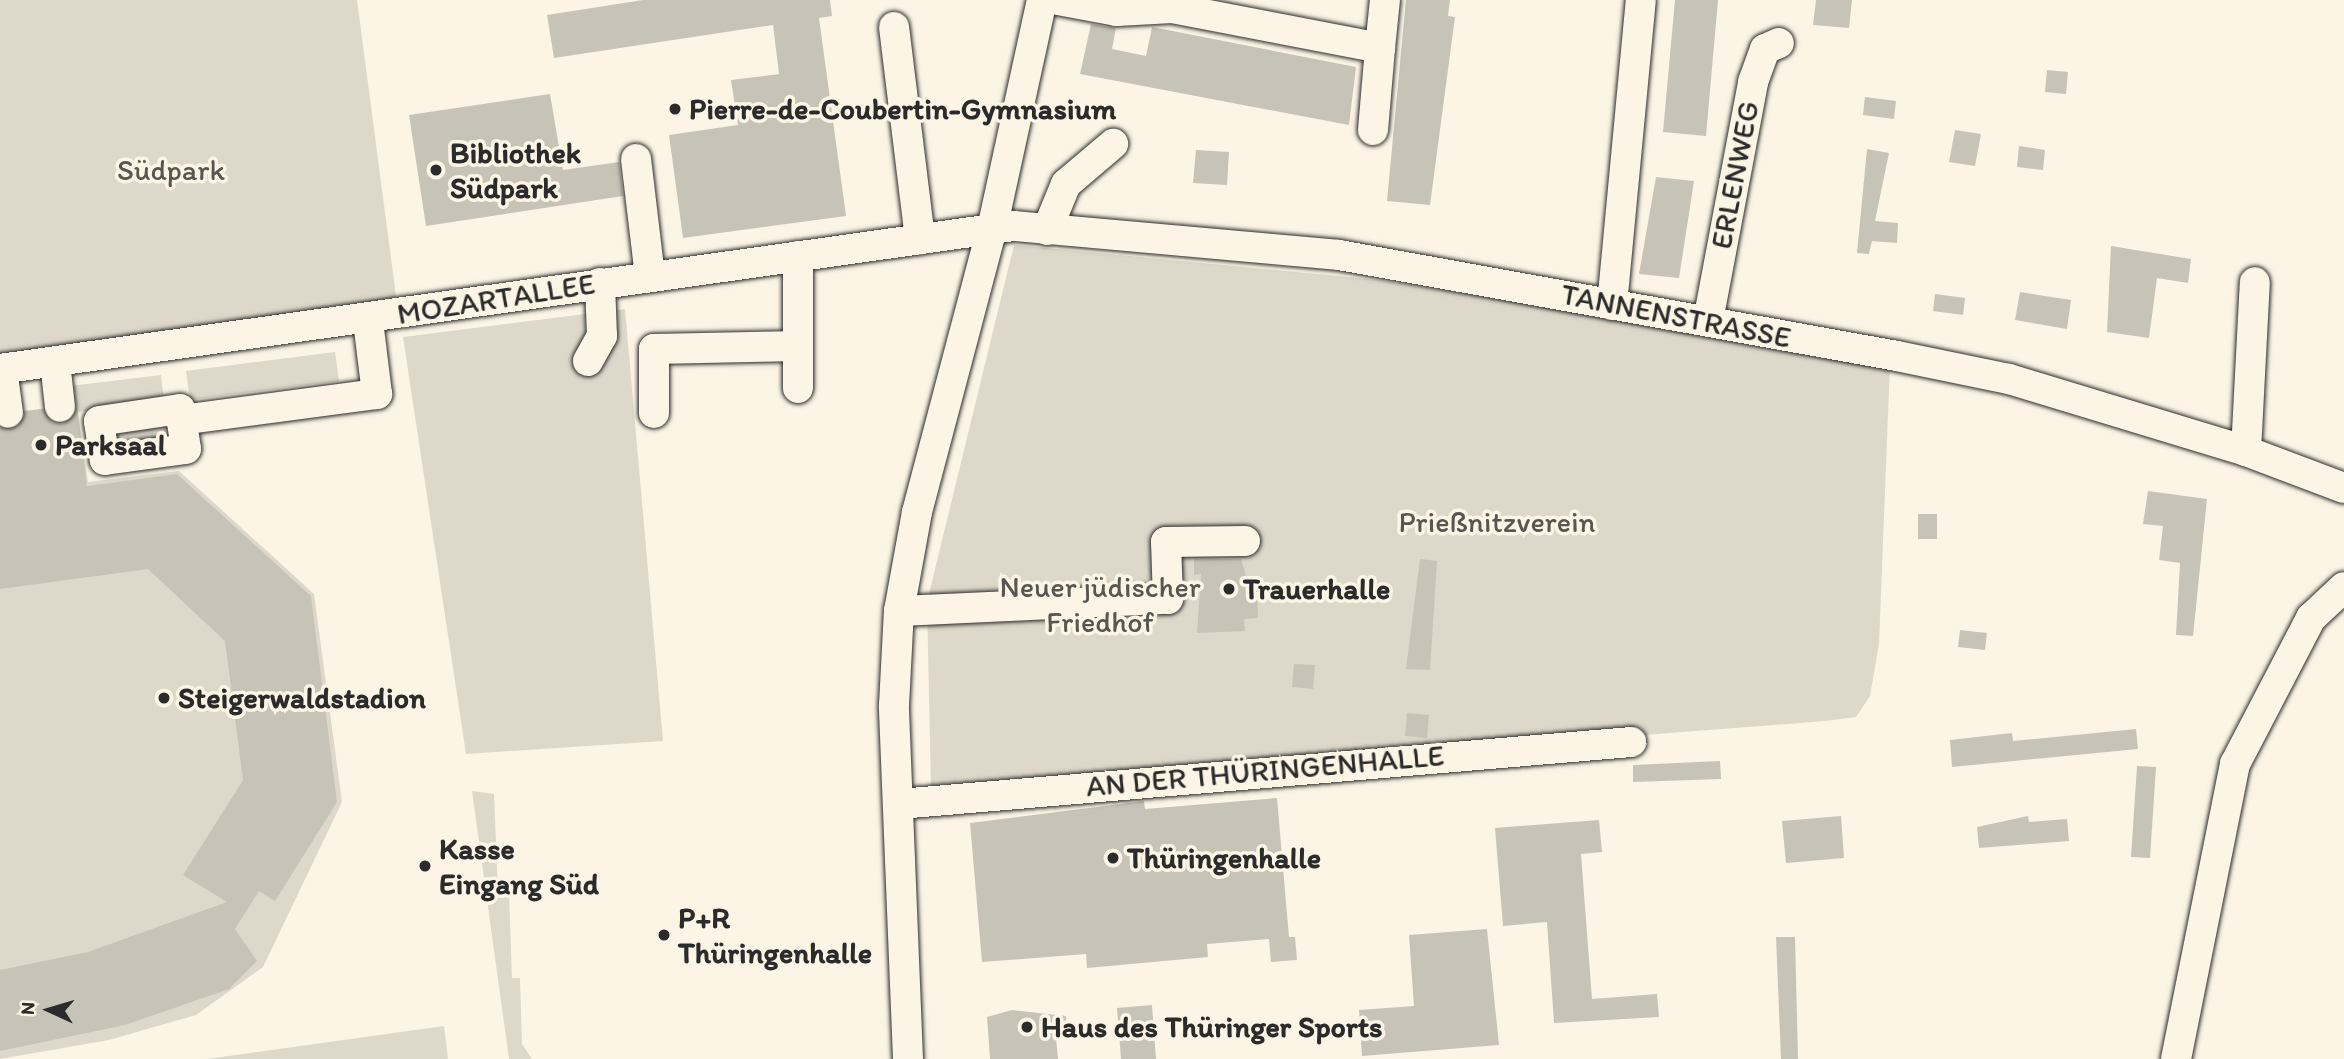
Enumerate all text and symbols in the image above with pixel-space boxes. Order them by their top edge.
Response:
place label: Pierre-de-Coubertin-Gymnasium [689,91,1116,127]
street label: ERLENWEG [1703,98,1767,252]
marker: Pierre-de-Coubertin-Gymnasium [667,101,683,117]
place label: Bibliothek Südpark [450,135,581,206]
park label: Südpark [117,152,225,188]
marker: Bibliothek Südpark [428,162,444,178]
street label: MOZARTALLEE [395,266,597,332]
street label: TANNENSTRASSE [1558,276,1794,356]
place label: Parksaal [55,427,166,463]
marker: Parksaal [33,437,49,453]
park label: Prießnitzverein [1398,504,1596,540]
park label: Neuer jüdischer Friedhof [1000,569,1200,640]
place label: Trauerhalle [1243,571,1390,607]
marker: Trauerhalle [1221,581,1237,597]
place label: Steigerwaldstadion [178,680,426,716]
marker: Steigerwaldstadion [156,690,172,706]
street label: AN DER THÜRINGENHALLE [1084,737,1446,805]
place label: Kasse Eingang Süd [439,831,599,902]
place label: Thüringenhalle [1127,840,1321,876]
marker: Thüringenhalle [1105,850,1121,866]
marker: Kasse Eingang Süd [417,858,433,874]
place label: P+R Thüringenhalle [678,900,872,970]
marker: P+R Thüringenhalle [656,927,672,943]
north arrow [14,975,84,1045]
text: N [16,1001,39,1016]
place label: Haus des Thüringer Sports [1041,1009,1382,1045]
marker: Haus des Thüringer Sports [1019,1019,1035,1035]

